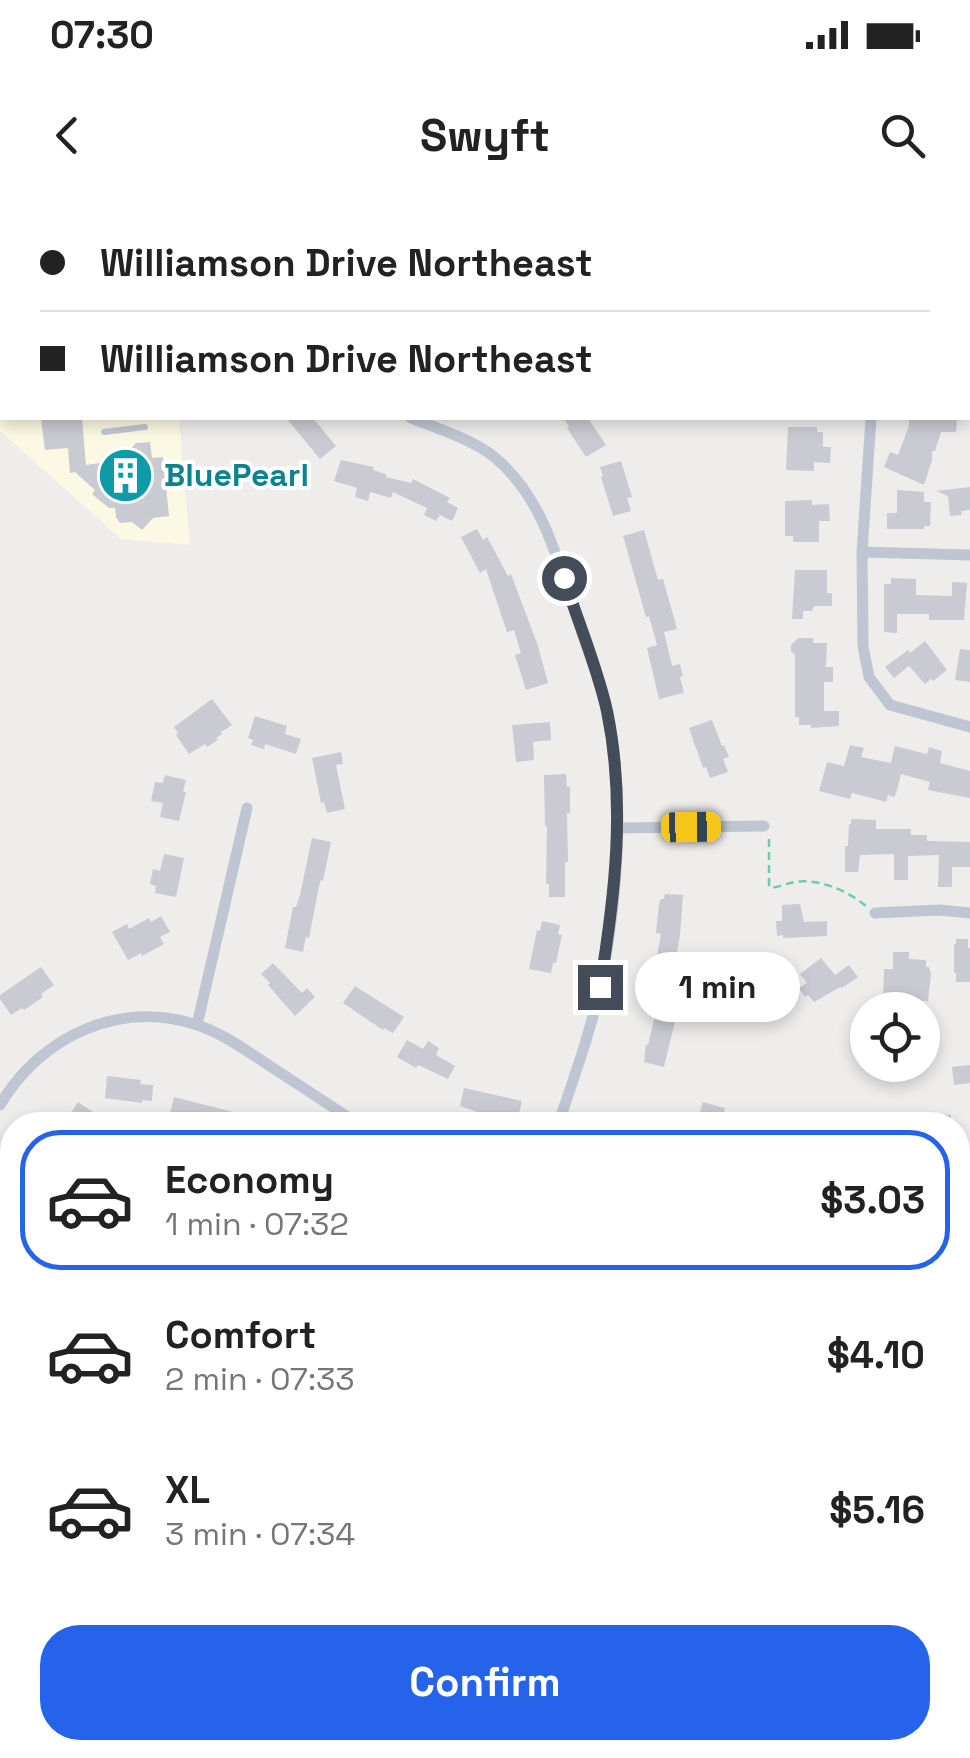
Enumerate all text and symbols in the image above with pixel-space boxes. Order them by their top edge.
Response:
text: 07:30 [50,11,154,59]
text: Swyft [420,107,550,164]
icon: back [40,108,95,163]
icon: search [875,108,930,163]
text: Williamson Drive Northeast [100,239,593,287]
text: Williamson Drive Northeast [100,335,593,383]
building icon: BluePearl [95,445,155,505]
place label: BluePearl [164,455,309,495]
route start [542,556,587,601]
car [661,811,721,843]
callout: 1 min [635,952,800,1022]
route end [578,965,623,1010]
text: 1 min [678,967,757,1007]
map controls [850,992,940,1082]
button: locate [850,992,940,1082]
icon: car [45,1155,135,1245]
text: Economy [165,1156,334,1204]
text: $3.03 [820,1176,925,1224]
text: 1 min · 07:32 [165,1204,349,1244]
icon: car [45,1310,135,1400]
text: Comfort [165,1311,316,1359]
text: $4.10 [827,1331,925,1379]
text: 2 min · 07:33 [165,1359,355,1399]
icon: car [45,1465,135,1555]
text: XL [165,1466,210,1514]
text: $5.16 [829,1486,925,1534]
text: 3 min · 07:34 [165,1514,355,1554]
button: Confirm [40,1625,930,1740]

